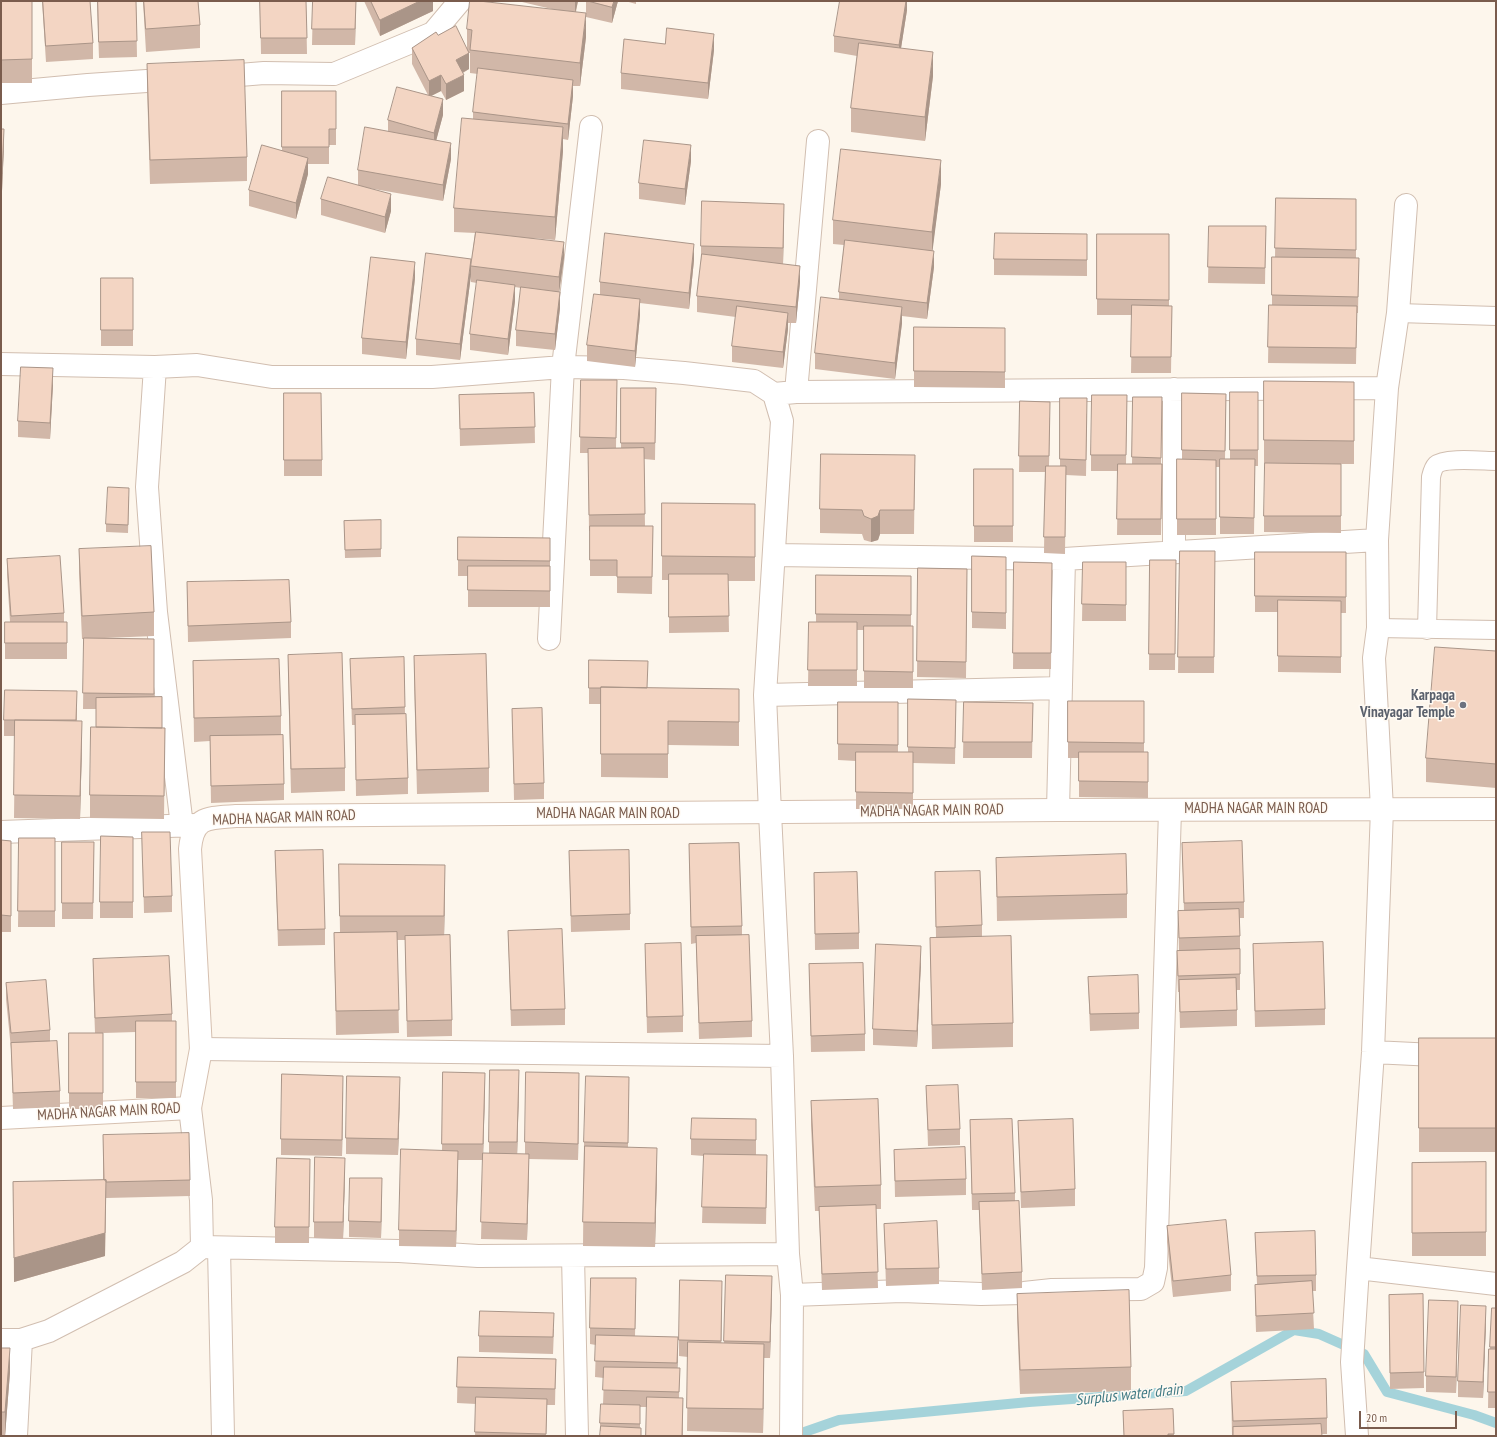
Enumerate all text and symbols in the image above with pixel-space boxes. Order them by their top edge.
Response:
place label: Karpaga Vinayagar Temple [1360,687,1455,722]
marker: Karpaga Vinayagar Temple [1458,700,1468,710]
street label: MADHA NAGAR MAIN ROAD [1184,800,1328,818]
street label: MADHA NAGAR MAIN ROAD [860,801,1004,821]
street label: MADHA NAGAR MAIN ROAD [536,805,680,823]
street label: MADHA NAGAR MAIN ROAD [212,806,356,830]
street label: MADHA NAGAR MAIN ROAD [37,1099,181,1125]
water label: Surplus water drain [1075,1380,1183,1410]
scale bar [1361,1403,1459,1429]
text: 20 m [1366,1410,1387,1425]

